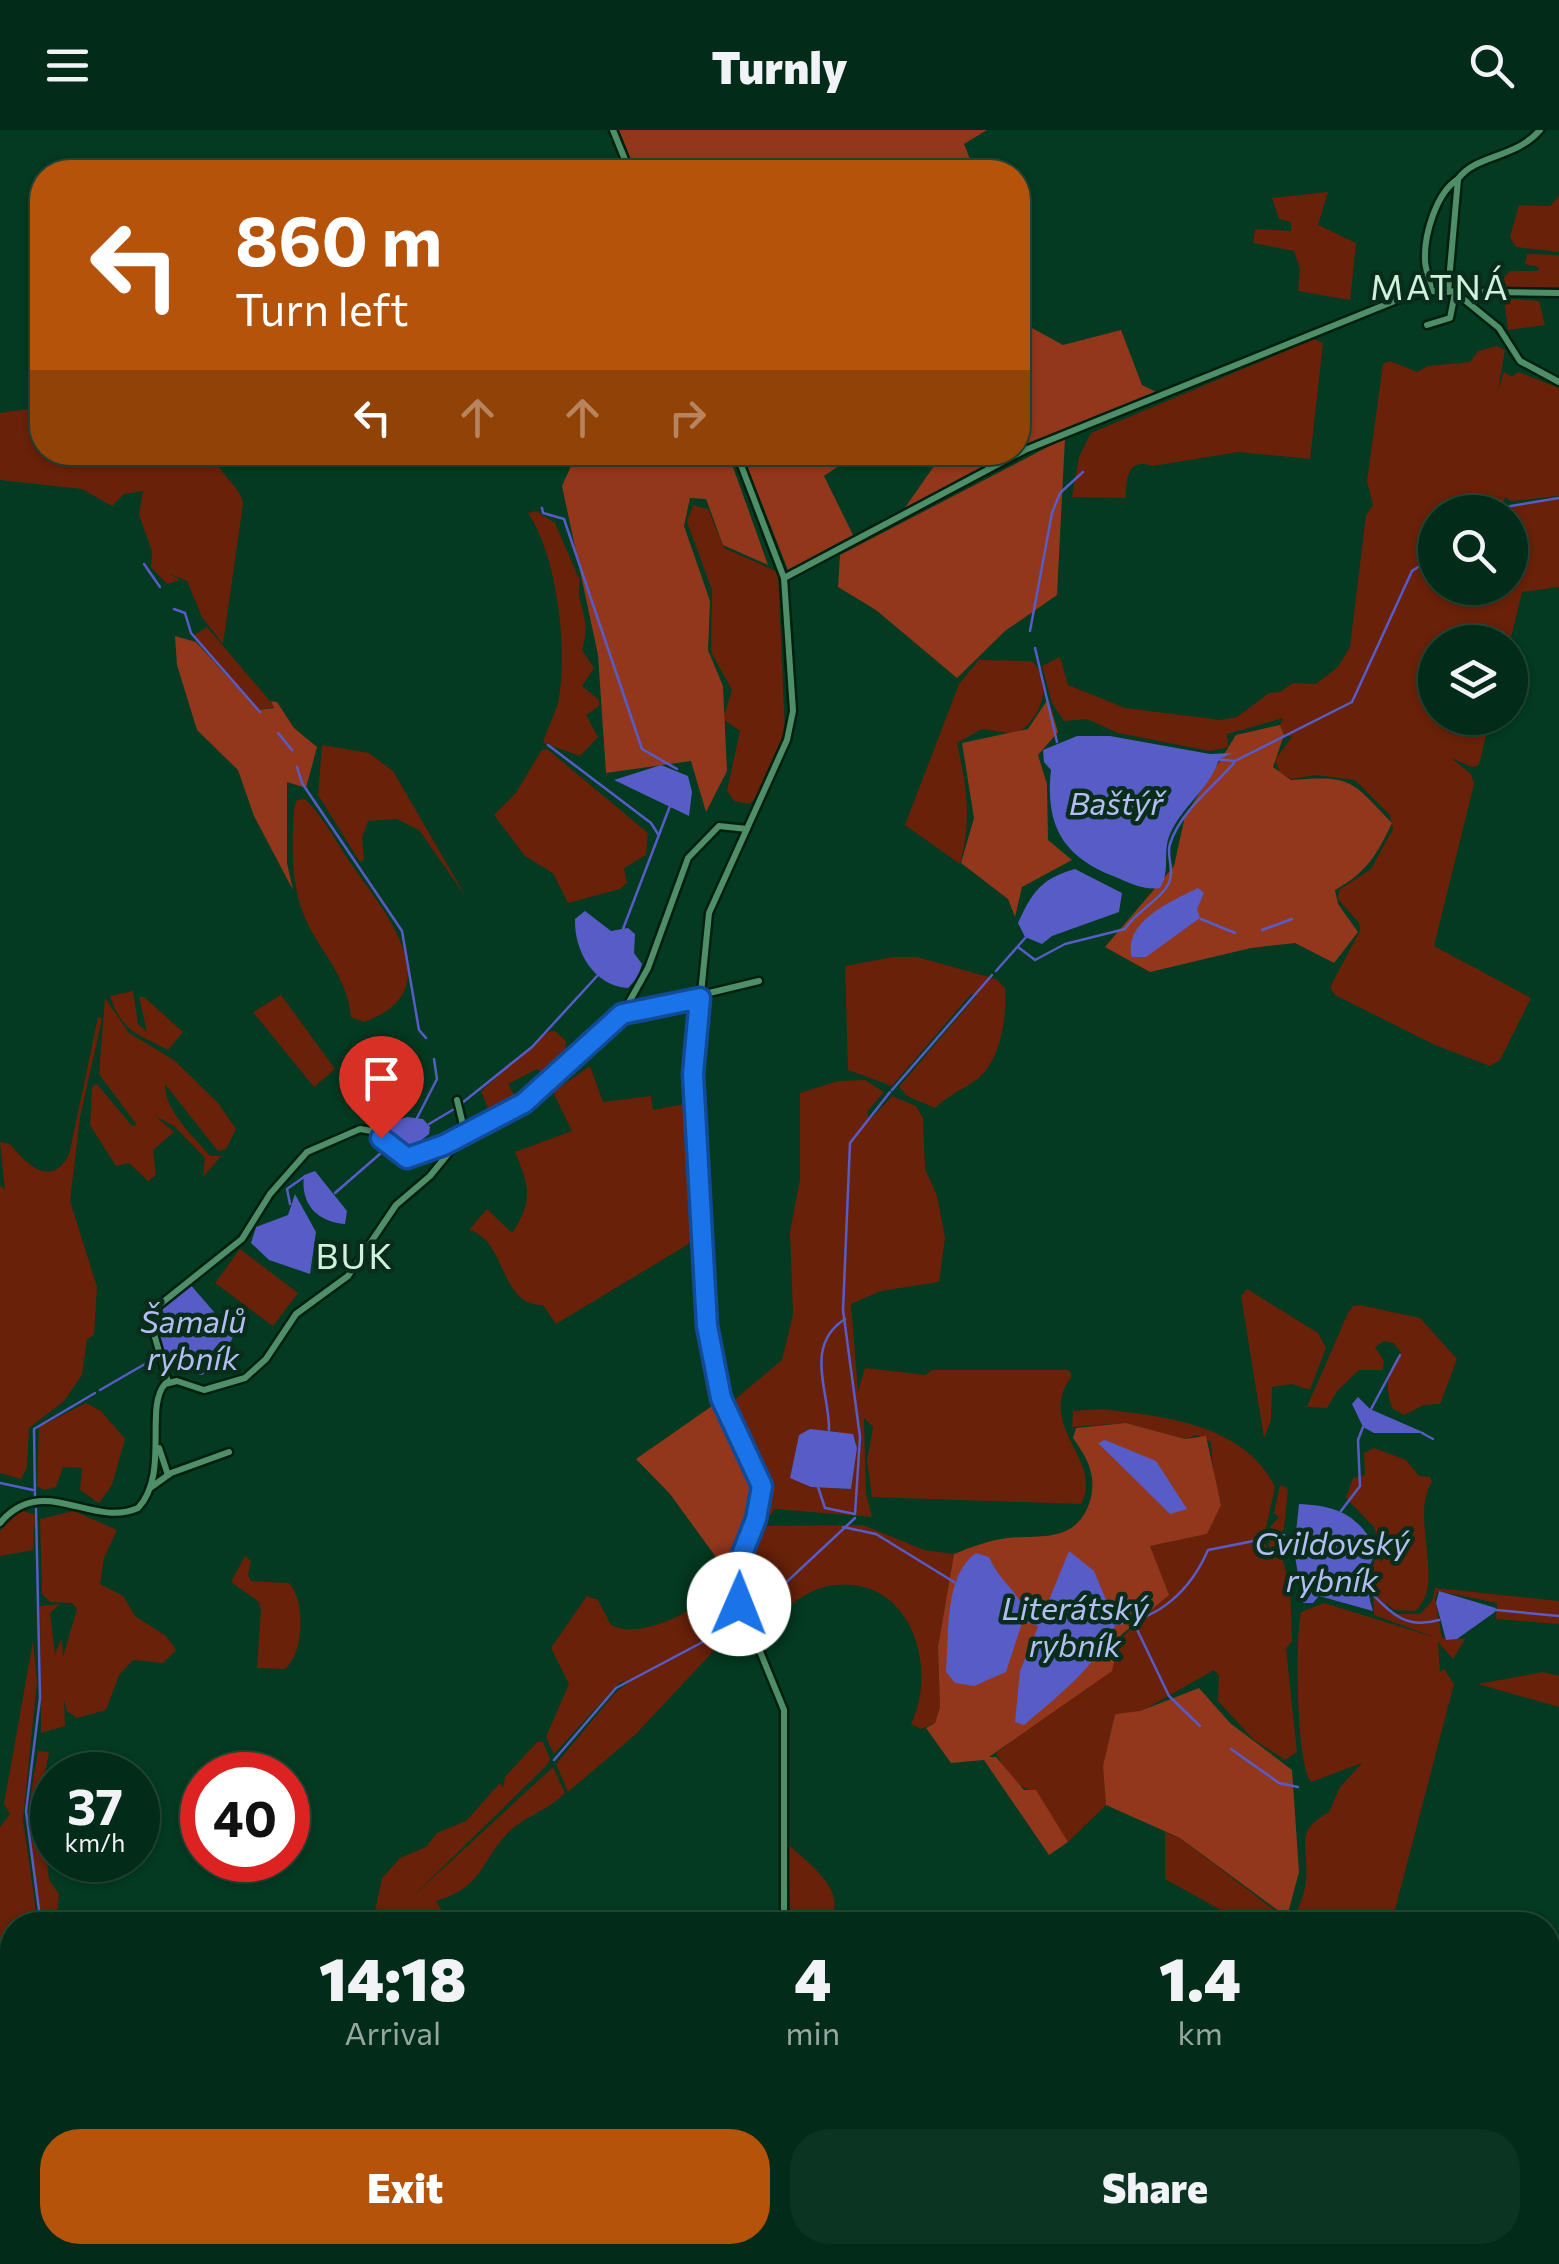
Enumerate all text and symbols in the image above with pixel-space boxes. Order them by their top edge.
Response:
icon: menu [40,38,95,93]
text: Turnly [711,38,848,93]
icon: search [1464,38,1519,93]
text: 860 m [235,195,442,280]
icon: left [70,200,200,330]
district label: MATNÁ [1370,264,1510,307]
text: Turn left [235,280,409,335]
icon: left [345,390,400,445]
icon: ahead [450,390,505,445]
icon: ahead [555,390,610,445]
icon: right [660,390,715,445]
map controls [1418,495,1528,735]
button: search [1418,495,1528,605]
button: layers [1418,625,1528,735]
water label: Baštýř [1069,782,1167,822]
pin [339,1036,424,1139]
icon: arrive [354,1051,409,1106]
district label: BUK [315,1233,395,1276]
water label: Šamalů rybník [140,1300,246,1377]
water label: Cvildovský rybník [1254,1522,1411,1599]
position arrow [687,1552,791,1656]
water label: Literátský rybník [1002,1587,1150,1664]
speed limit sign: 40 [180,1752,310,1882]
text: 37 [67,1774,123,1835]
text: km/h [65,1827,125,1857]
text: 14:18 [319,1940,467,2013]
text: 4 [794,1940,832,2013]
text: 1.4 [1159,1940,1241,2013]
text: Arrival [344,2012,441,2052]
text: min [786,2012,840,2052]
text: km [1177,2012,1223,2052]
button: Exit [40,2129,770,2244]
button: Share [790,2129,1520,2244]

